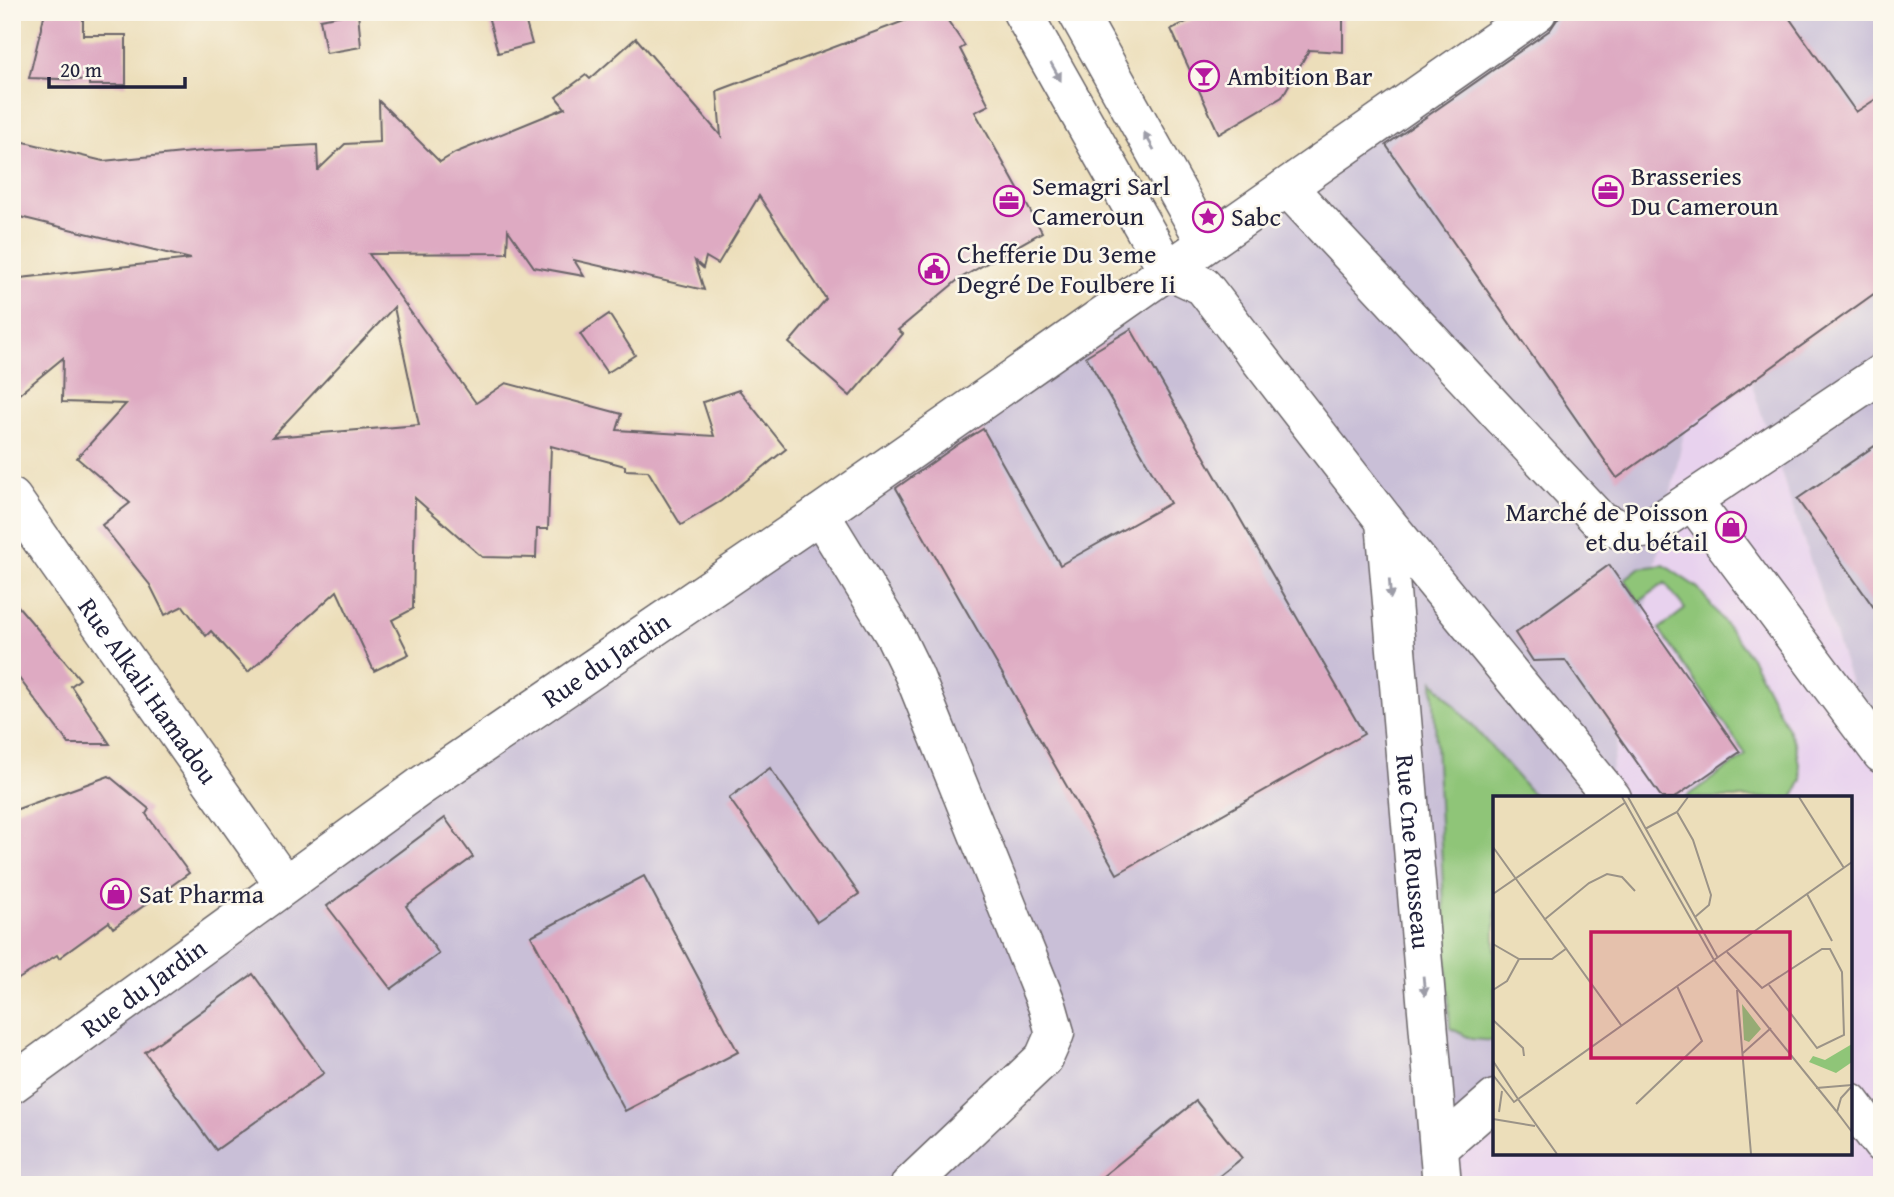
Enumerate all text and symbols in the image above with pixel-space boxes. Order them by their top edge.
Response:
scale bar [49,46,186,90]
text: 20 m [60,54,102,85]
place label: Ambition Bar [1227,56,1373,95]
bar icon: Ambition Bar [1187,59,1221,93]
one-way arrow [1050,62,1062,81]
one-way arrow [1143,131,1155,151]
place label: Brasseries Du Cameroun [1631,156,1779,225]
place label: Semagri Sarl Cameroun [1032,166,1170,235]
office icon: Brasseries Du Cameroun [1591,174,1625,208]
office icon: Semagri Sarl Cameroun [992,184,1026,218]
place label: Sabc [1231,197,1281,236]
place icon: Sabc [1191,200,1225,234]
place label: Chefferie Du 3eme Degré De Foulbere Ii [957,234,1176,303]
public building icon: Chefferie Du 3eme Degré De Foulbere Ii [917,252,951,286]
place label: Marché de Poisson et du bétail [1506,492,1708,561]
shop icon: Marché de Poisson et du bétail [1714,510,1748,544]
one-way arrow [1385,578,1396,600]
street label: Rue Alkali Hamadou [69,589,228,792]
street label: Rue du Jardin [534,602,678,717]
street label: Rue Cne Rousseau [1386,753,1442,951]
inset map [1493,796,1852,1155]
place label: Sat Pharma [139,874,265,913]
shop icon: Sat Pharma [99,877,133,911]
street label: Rue du Jardin [72,928,215,1047]
one-way arrow [1419,976,1430,998]

